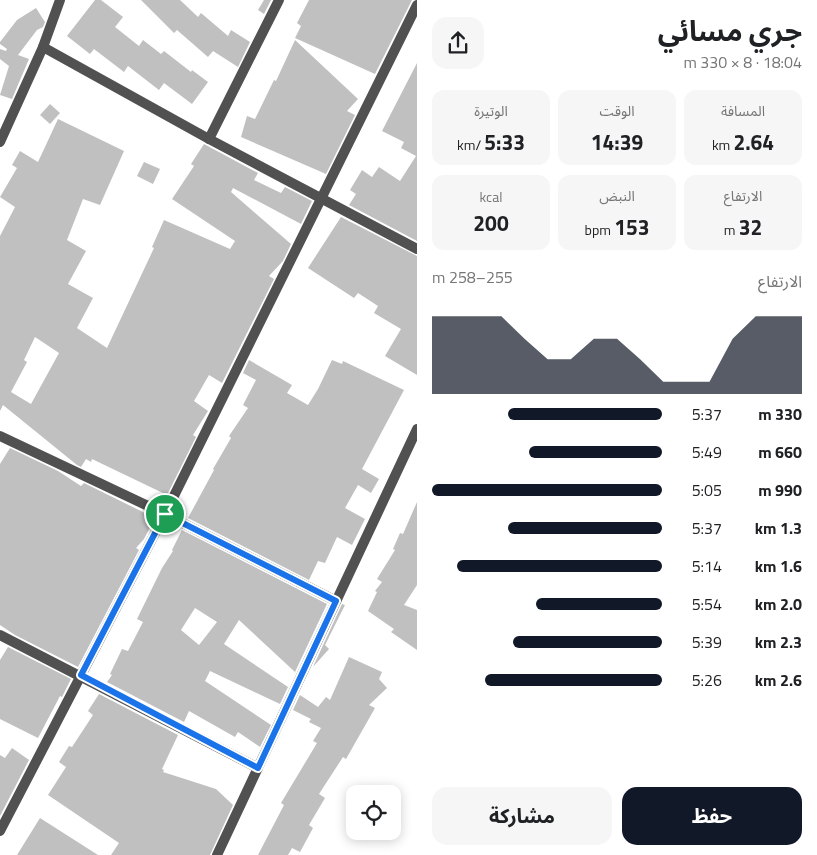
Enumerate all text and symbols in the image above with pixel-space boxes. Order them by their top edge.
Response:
text: جري مسائي [658,9,802,52]
button: share [432,17,484,69]
text: 18:04 · 8 × 330 m [683,50,802,74]
text: الوتيرة [474,100,508,121]
text: الوقت [599,100,635,121]
text: المسافة [721,100,765,121]
text: 5:33 [484,126,525,158]
text: 14:39 [591,126,643,158]
text: 2.64 [733,126,774,158]
text: /km [457,134,484,155]
text: km [712,134,733,155]
text: النبض [599,185,635,206]
text: الارتفاع [724,185,762,206]
text: kcal [480,186,502,207]
text: 200 [473,207,509,239]
text: 153 [614,211,649,243]
text: 32 [739,211,762,243]
text: bpm [585,219,614,240]
text: m [724,219,739,240]
text: 255–258 m [432,265,513,289]
text: الارتفاع [758,269,802,293]
text: 5:37 [692,402,722,426]
text: 330 m [758,402,802,426]
text: 5:49 [692,440,722,464]
text: 660 m [758,440,802,464]
text: 5:05 [692,478,722,502]
text: 990 m [758,478,802,502]
pin [144,493,186,535]
icon: arrive [151,500,179,528]
text: 5:37 [692,516,722,540]
text: 1.3 km [755,516,802,540]
text: 5:14 [692,554,722,578]
text: 1.6 km [755,554,802,578]
text: 5:54 [692,592,722,616]
text: 2.0 km [755,592,802,616]
text: 5:39 [692,630,722,654]
text: 2.3 km [755,630,802,654]
text: 5:26 [692,668,722,692]
text: 2.6 km [755,668,802,692]
map controls [346,785,401,840]
button: locate [346,785,401,840]
button: مشاركة [432,787,612,845]
button: حفظ [622,787,802,845]

